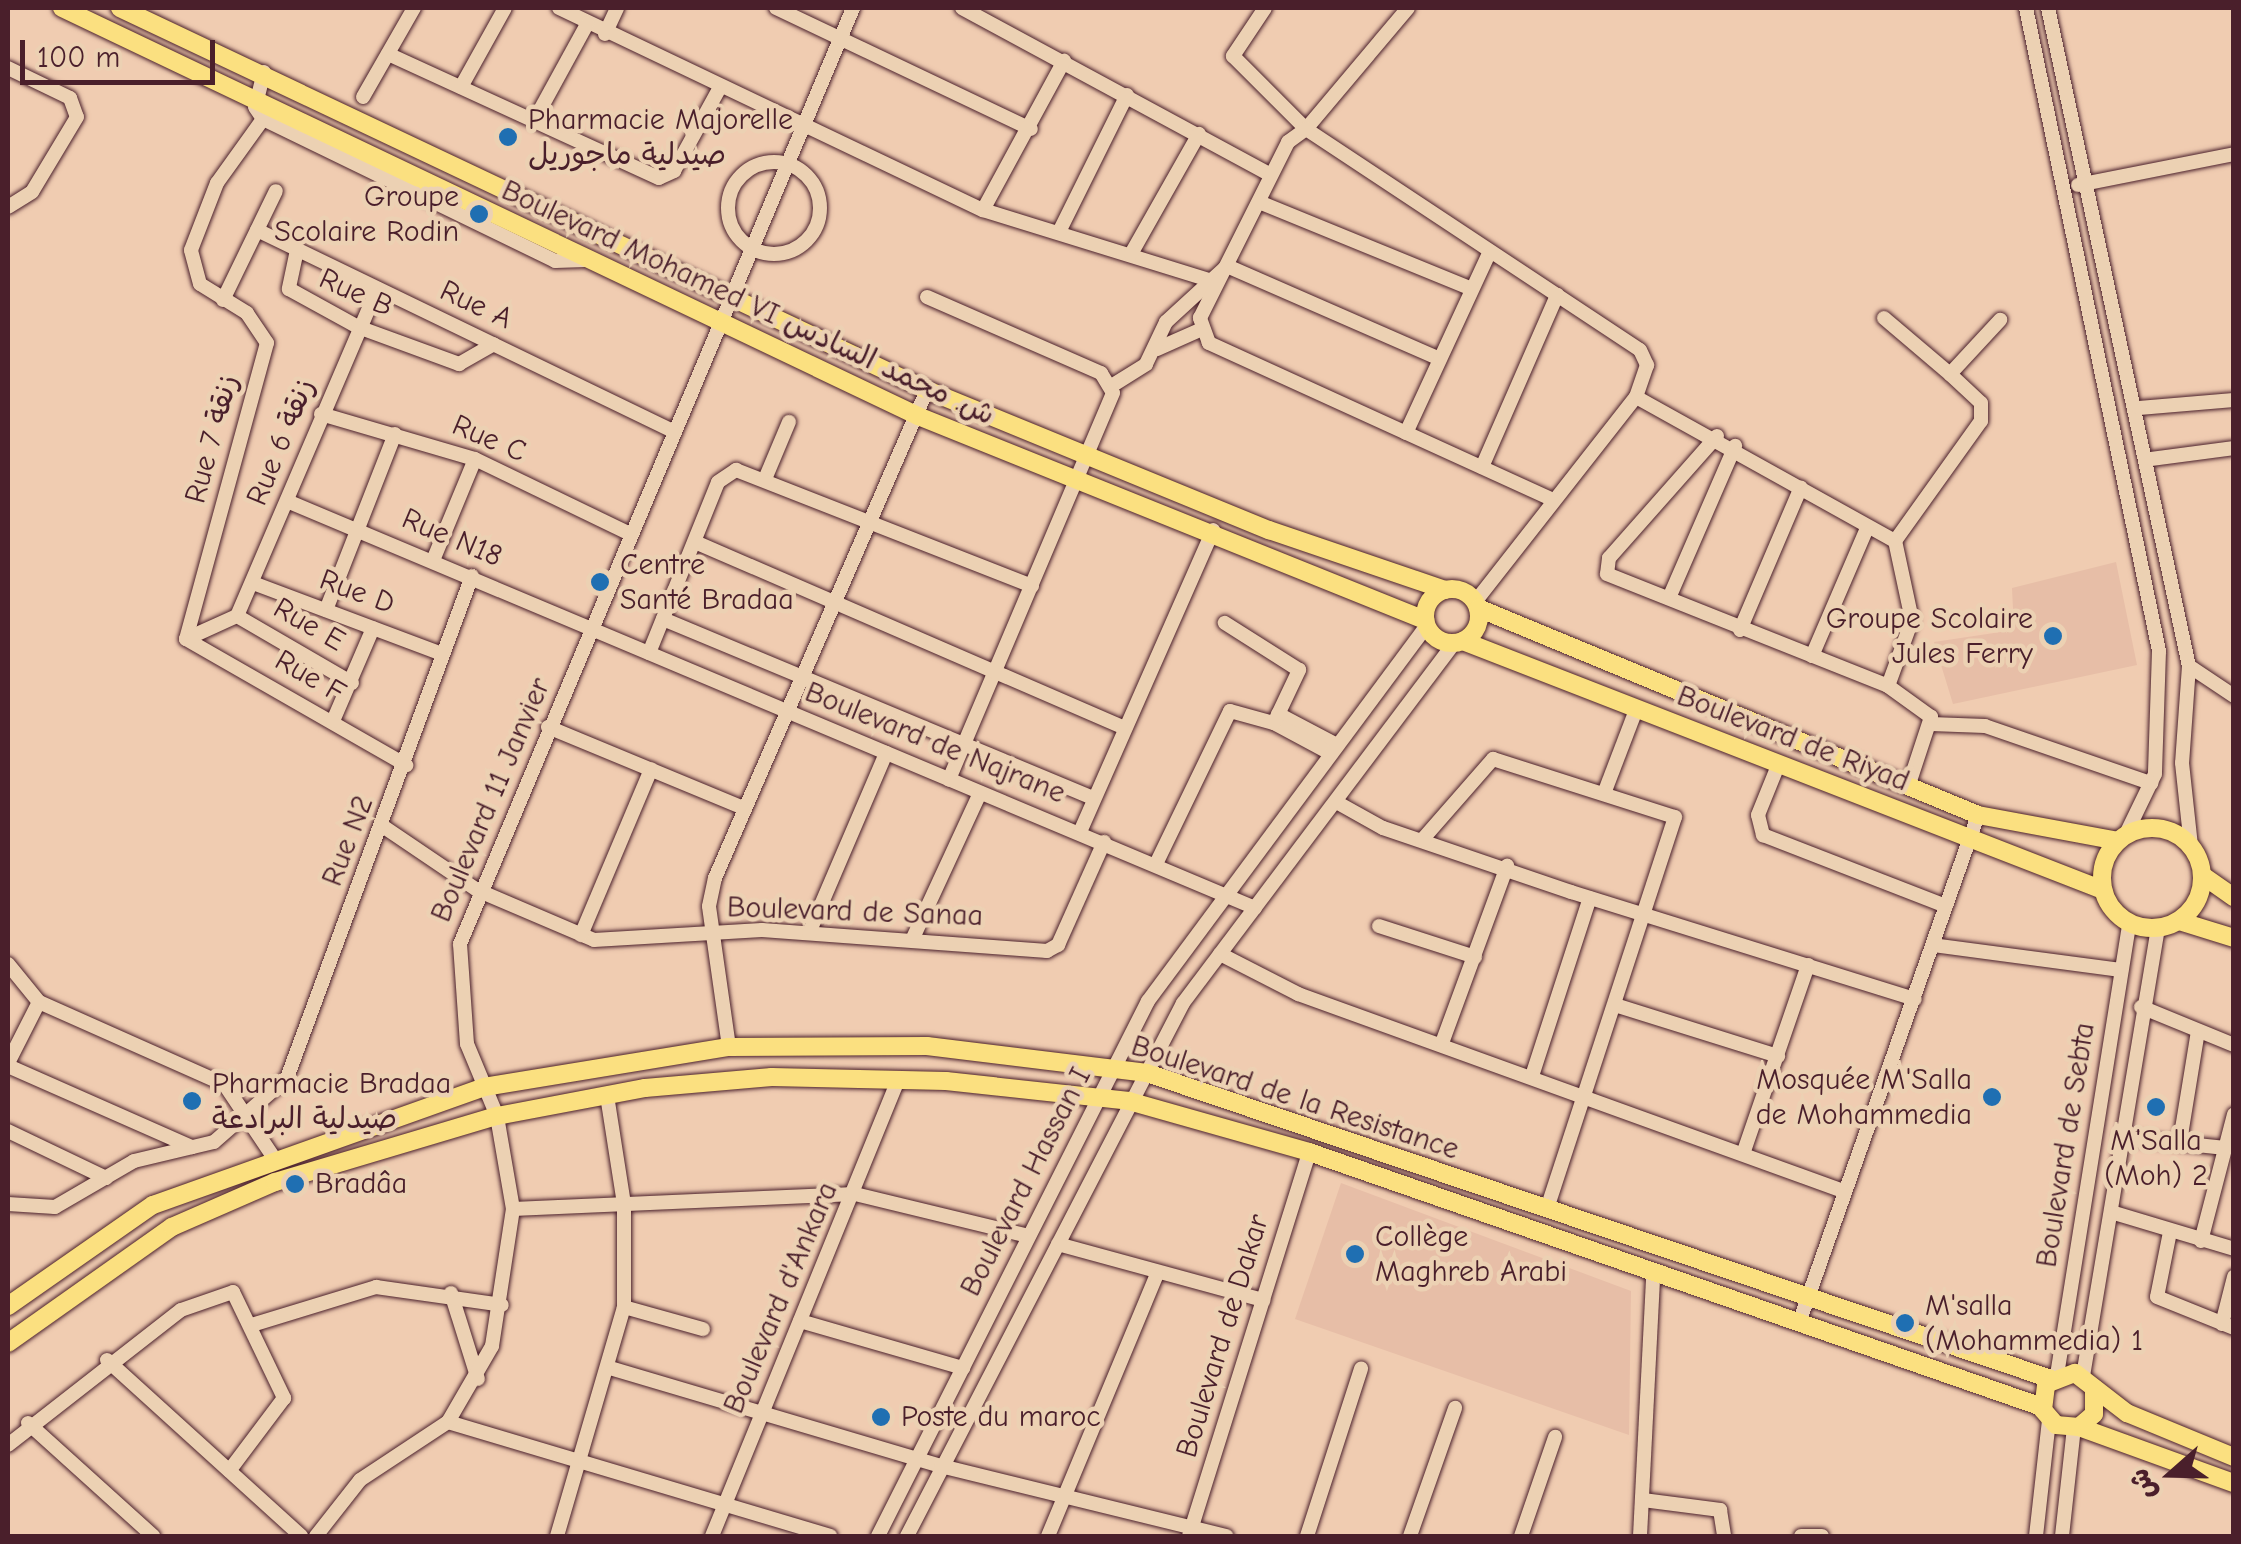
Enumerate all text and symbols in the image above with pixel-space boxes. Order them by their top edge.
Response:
scale bar [25,20,220,82]
text: 100 m [37,40,120,75]
place label: Pharmacie Majorelle صيدلية ماجوريل [528,102,793,172]
marker: Pharmacie Majorelle صيدلية ماجوريل [497,126,519,148]
street label: Boulevard Mohamed VI ش. محمد السادس [496,173,1000,433]
place label: Groupe Scolaire Rodin [274,179,459,250]
marker: Groupe Scolaire Rodin [468,203,490,225]
street label: Rue B [314,261,398,325]
street label: Rue A [434,273,518,337]
street label: Rue 7 زنقة [178,371,246,507]
street label: Rue 6 زنقة [239,373,323,511]
street label: Rue C [447,407,531,471]
street label: Rue N18 [396,501,508,575]
place label: Centre Santé Bradaa [620,547,794,618]
street label: Rue D [315,562,399,622]
marker: Centre Santé Bradaa [589,571,611,593]
street label: Rue E [267,590,351,660]
place label: Groupe Scolaire Jules Ferry [1826,601,2033,672]
marker: Groupe Scolaire Jules Ferry [2042,625,2064,647]
street label: Rue F [268,643,352,711]
street label: Boulevard 11 Janvier [423,673,559,927]
street label: Boulevard de Najrane [800,674,1070,812]
street label: Boulevard de Riyad [1672,678,1914,800]
street label: Rue N2 [314,791,382,891]
street label: Boulevard de Sanaa [726,890,984,934]
street label: Boulevard de Sebta [2029,1020,2103,1270]
street label: Boulevard de la Resistance [1127,1028,1463,1168]
street label: Boulevard Hassan I [953,1062,1099,1302]
place label: Mosquée M'Salla de Mohammedia [1756,1062,1972,1132]
place label: Pharmacie Bradaa صيدلية البرادعة [212,1066,451,1136]
marker: Mosquée M'Salla de Mohammedia [1981,1086,2003,1108]
marker: Pharmacie Bradaa صيدلية البرادعة [181,1090,203,1112]
marker: M'Salla (Moh) 2 [2145,1096,2167,1118]
place label: M'Salla (Moh) 2 [2104,1123,2208,1194]
place label: Bradâa [315,1166,407,1202]
marker: Bradâa [284,1173,306,1195]
street label: Boulevard d'Ankara [716,1177,846,1419]
street label: Boulevard de Dakar [1169,1210,1277,1462]
place label: Collège Maghreb Arabi [1375,1219,1567,1290]
marker: Collège Maghreb Arabi [1344,1243,1366,1265]
place label: M'salla (Mohammedia) 1 [1925,1288,2143,1358]
marker: M'salla (Mohammedia) 1 [1894,1312,1916,1334]
place label: Poste du maroc [901,1399,1101,1435]
marker: Poste du maroc [870,1406,892,1428]
north arrow [2121,1424,2221,1524]
text: ش [2123,1464,2163,1504]

